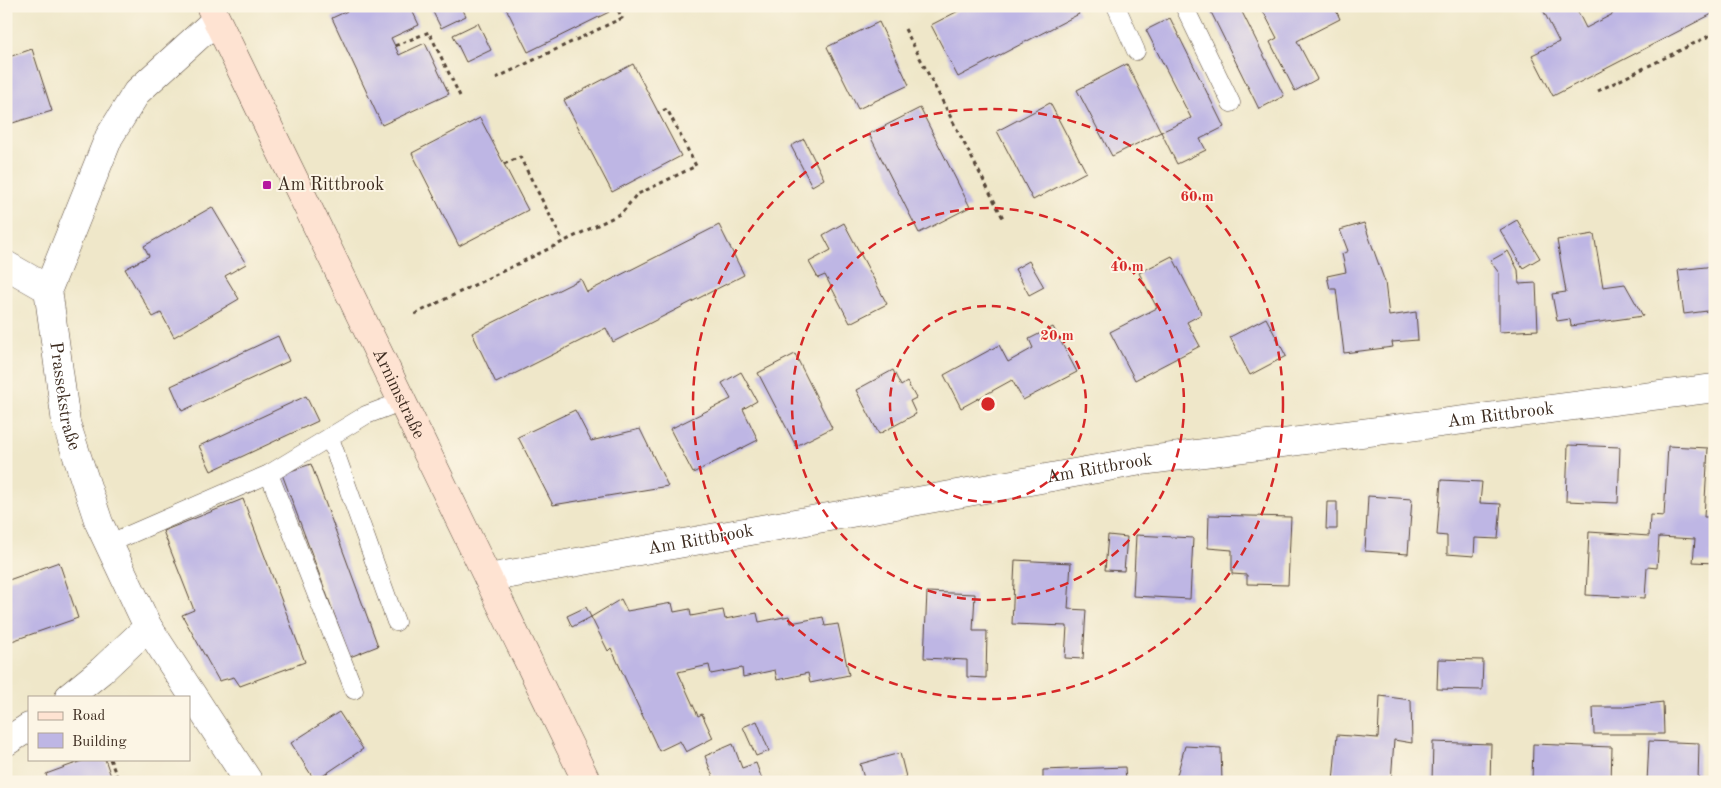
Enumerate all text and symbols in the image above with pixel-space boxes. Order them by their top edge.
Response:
place label: Am Rittbrook [277,176,384,194]
marker: Am Rittbrook [261,179,273,191]
text: 60 m [1180,190,1214,205]
text: 40 m [1110,260,1144,275]
text: 20 m [1040,329,1074,344]
street label: Prassekstraße [46,341,83,453]
street label: Arnimstraße [369,346,428,442]
centre of rings [979,395,997,413]
street label: Am Rittbrook [1446,400,1555,431]
street label: Am Rittbrook [1045,451,1153,487]
street label: Am Rittbrook [646,522,755,558]
legend [28,696,190,760]
text: Road [72,709,106,724]
text: Building [72,735,127,750]

